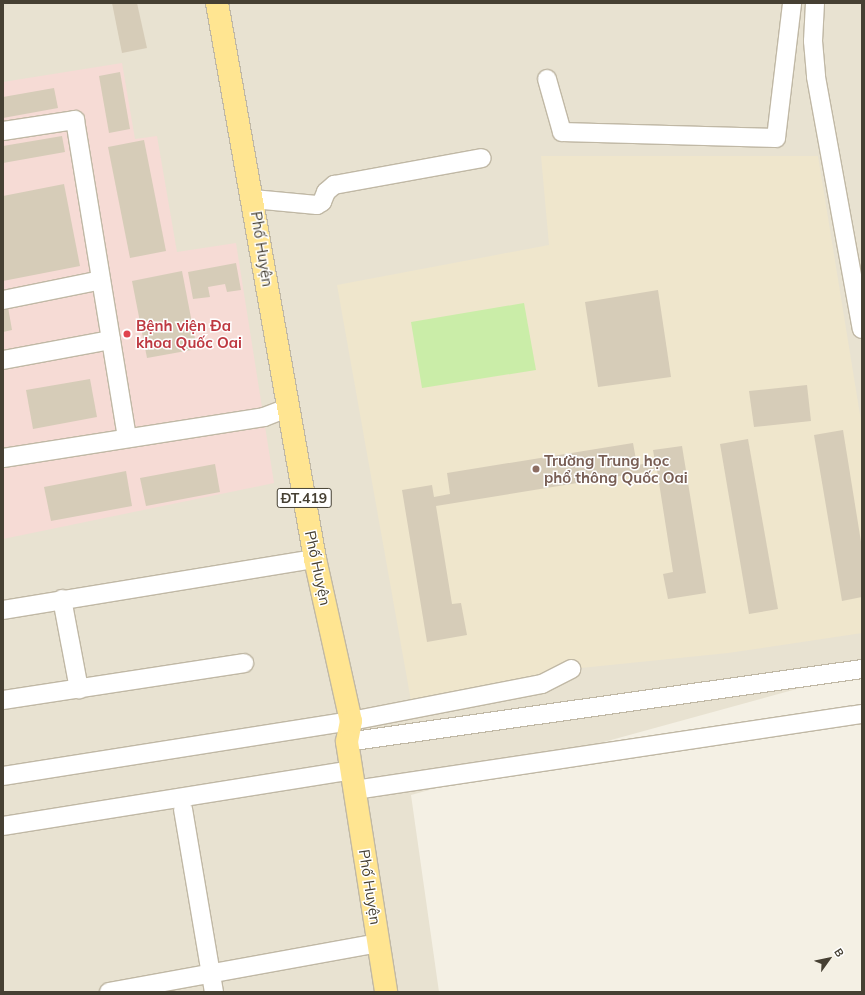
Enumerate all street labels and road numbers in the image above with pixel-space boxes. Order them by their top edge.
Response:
street label: Phố Huyện [247,210,277,288]
road number: ĐT.419 [276,486,332,510]
street label: Phố Huyện [301,529,335,607]
street label: Phố Huyện [355,848,385,926]

